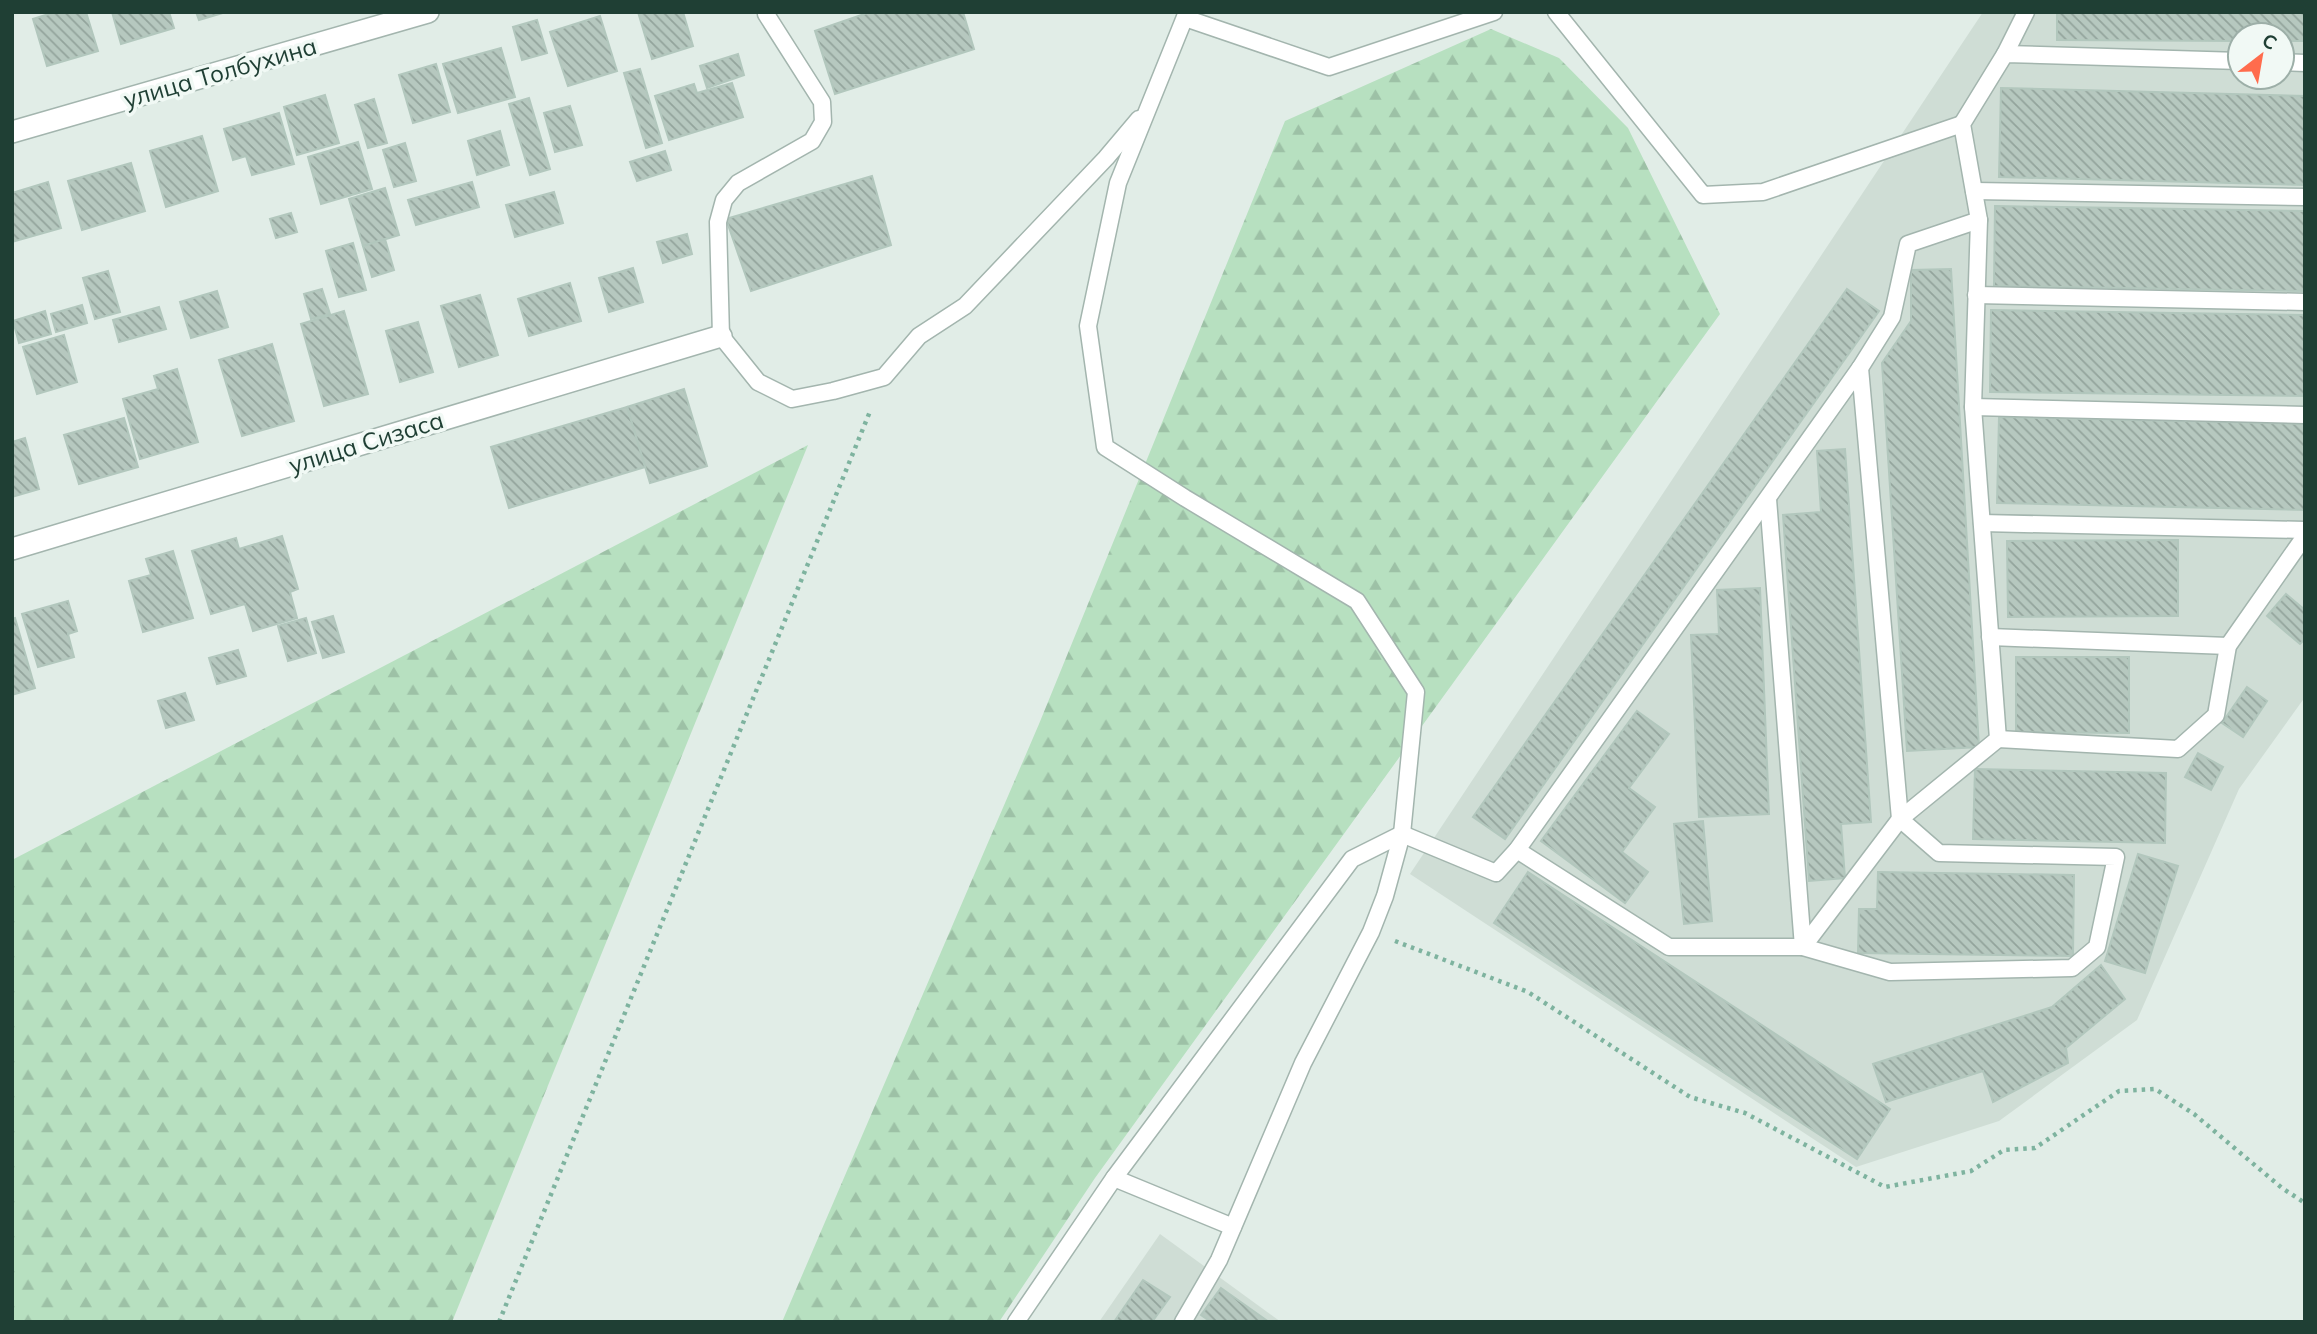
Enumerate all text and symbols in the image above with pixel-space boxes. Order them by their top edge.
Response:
north arrow [2226,21,2296,91]
text: С [2258,28,2282,55]
street label: улица Толбухина [120,30,320,114]
street label: улица Сизаса [285,404,447,480]

